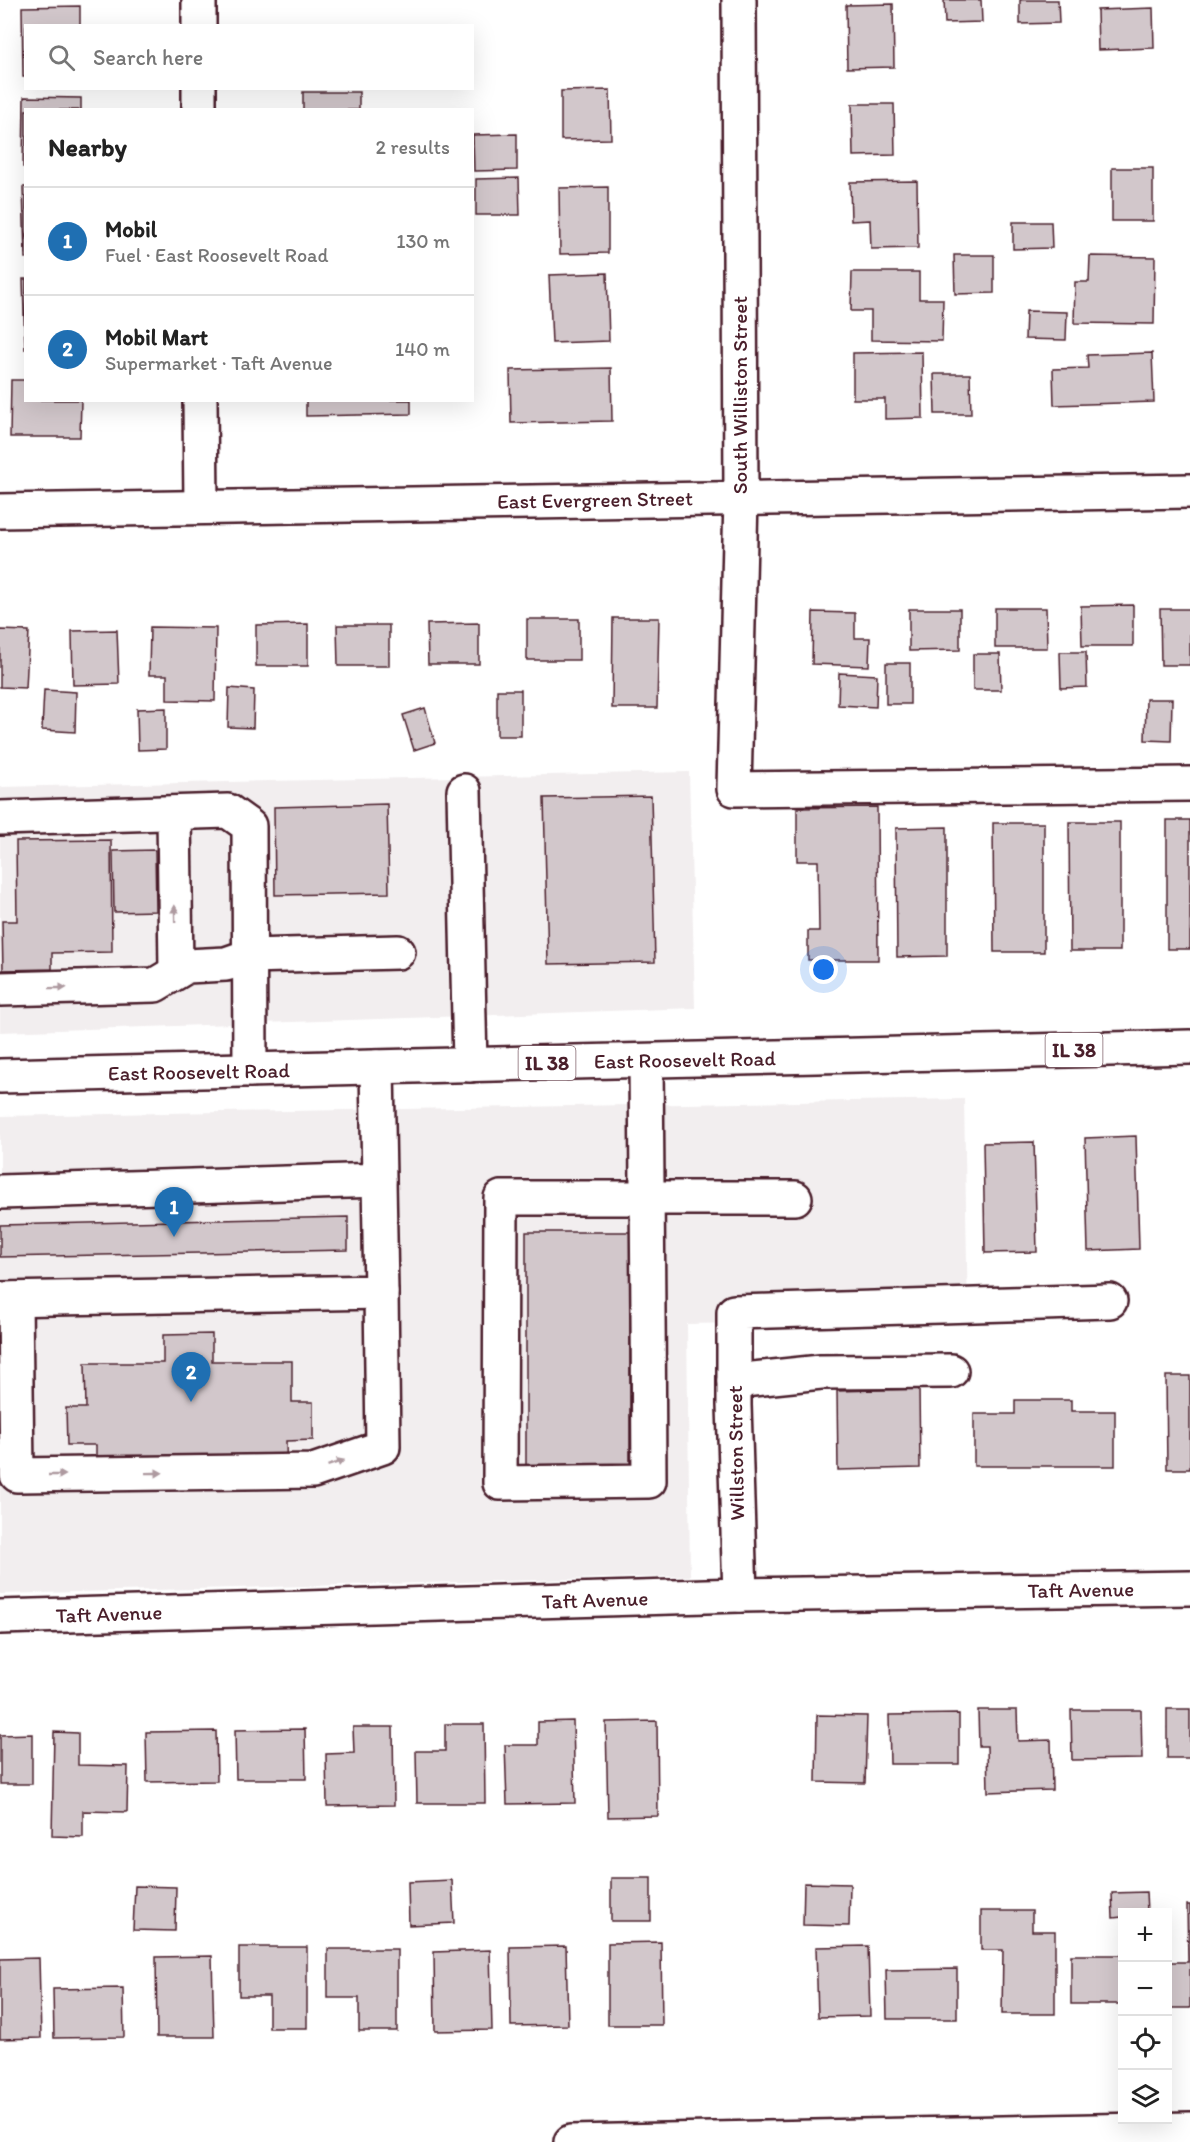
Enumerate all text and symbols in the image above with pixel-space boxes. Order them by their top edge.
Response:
search box [24,24,474,90]
icon: search [45,41,78,74]
text: Search here [93,44,203,71]
text: Nearby [48,131,127,163]
text: 2 results [376,135,450,159]
text: Mobil [105,216,157,243]
text: 1 [63,229,72,253]
text: 130 m [396,229,450,253]
text: Fuel · East Roosevelt Road [105,243,329,267]
street label: South Williston Street [727,296,752,494]
text: Mobil Mart [105,324,208,351]
text: 2 [62,337,73,361]
text: 140 m [395,337,450,361]
text: Supermarket · Taft Avenue [105,351,333,375]
street label: East Evergreen Street [497,485,693,514]
one-way arrow [170,904,180,923]
your location [809,955,838,984]
one-way arrow [49,983,68,992]
road number: IL 38 [1046,1033,1102,1067]
street label: East Roosevelt Road [594,1045,777,1074]
road number: IL 38 [518,1046,576,1080]
street label: East Roosevelt Road [108,1057,291,1086]
pin: 1 [154,1188,194,1237]
pin: 2 [172,1352,210,1402]
street label: Willston Street [722,1385,749,1521]
one-way arrow [327,1457,345,1467]
one-way arrow [145,1469,164,1478]
one-way arrow [47,1470,66,1480]
street label: Taft Avenue [1028,1576,1134,1603]
street label: Taft Avenue [541,1585,649,1614]
street label: Taft Avenue [55,1599,163,1628]
map controls [1118,1908,1172,2124]
button: + [1118,1908,1172,1962]
button: − [1118,1962,1172,2016]
button: locate [1118,2016,1172,2070]
button: layers [1118,2070,1172,2124]

